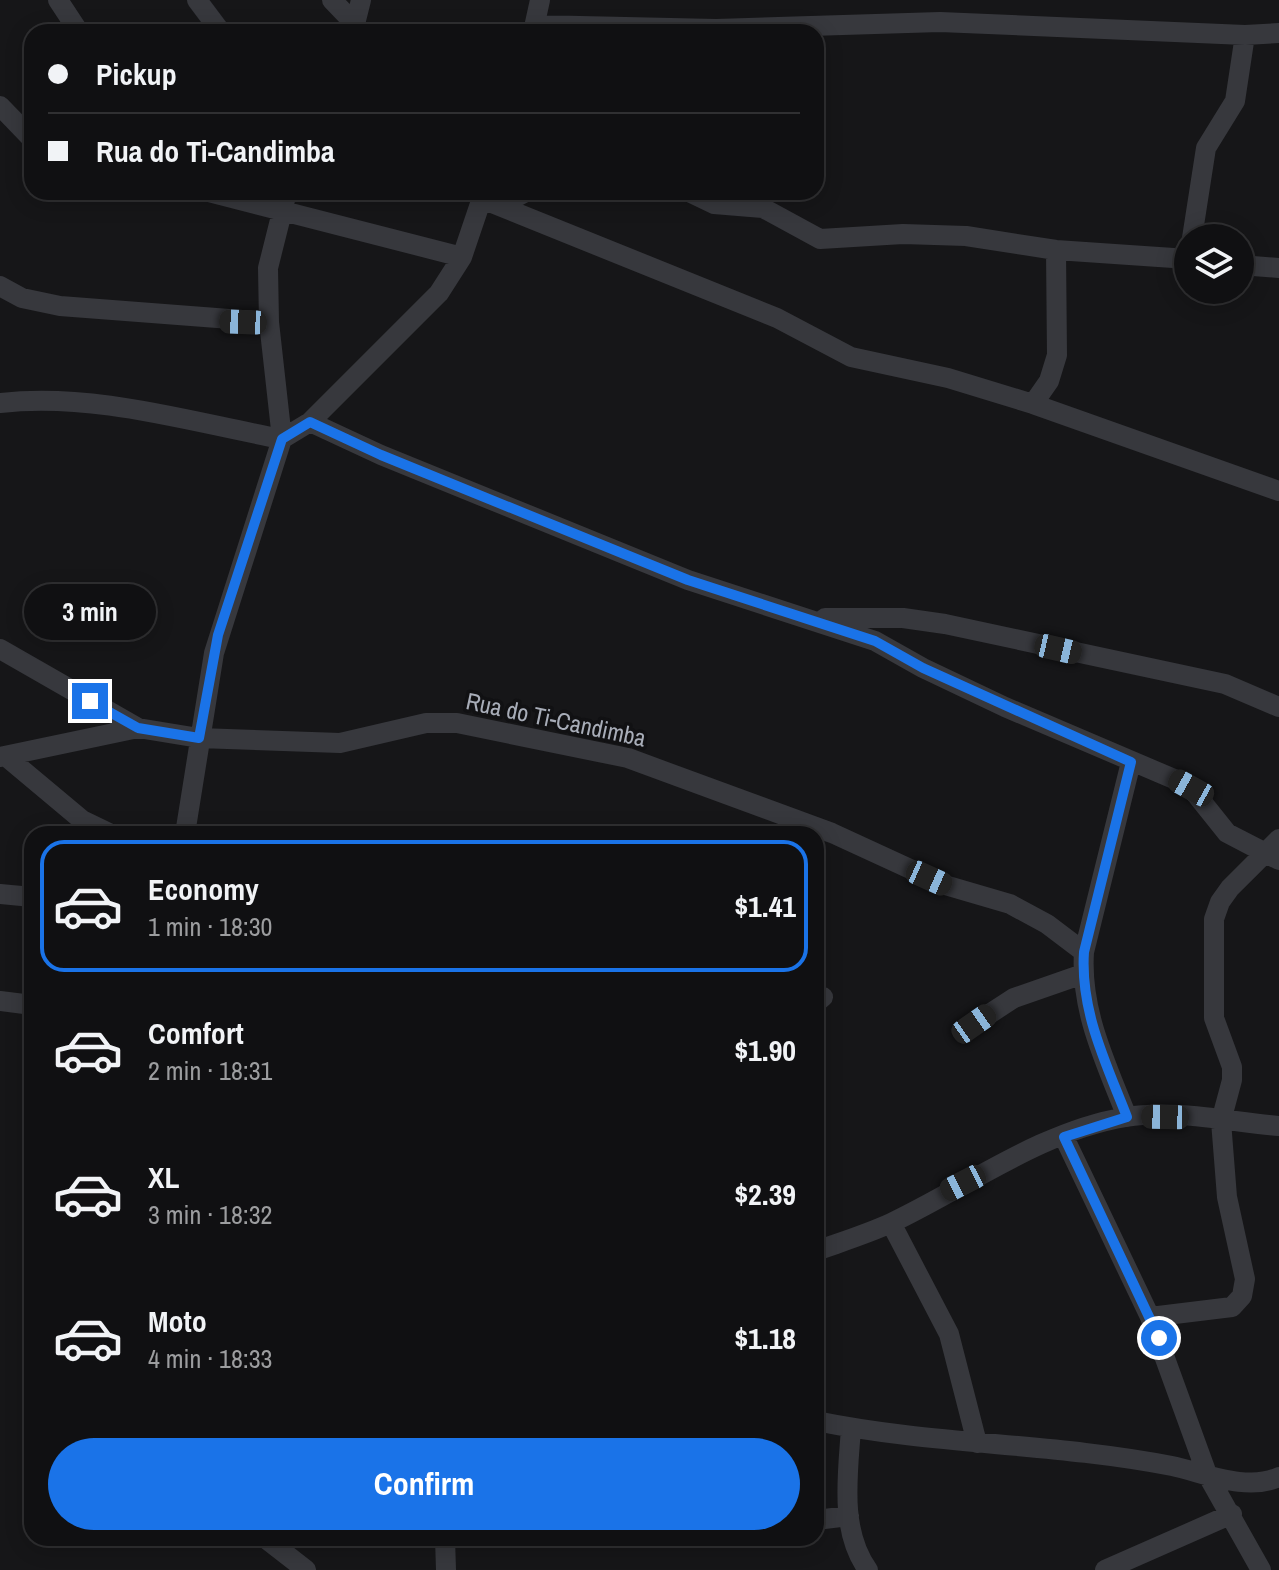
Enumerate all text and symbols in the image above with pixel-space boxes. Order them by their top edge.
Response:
text: Pickup [96,54,177,94]
text: Rua do Ti-Candimba [96,131,335,171]
map controls [1174,224,1254,304]
button: layers [1174,224,1254,304]
car [219,309,267,335]
callout: 3 min [24,585,156,641]
text: 3 min [62,594,118,629]
car [1032,632,1084,666]
route end [72,683,108,719]
street label: Rua do Ti-Candimba [463,684,649,754]
car [1164,766,1218,810]
car [902,857,956,899]
text: Economy [148,869,259,909]
icon: car [52,870,124,942]
text: $1.41 [734,886,796,926]
text: 1 min · 18:30 [148,909,272,944]
car [947,1000,1001,1048]
text: Comfort [148,1013,244,1053]
icon: car [52,1014,124,1086]
text: $1.90 [734,1030,796,1070]
text: 2 min · 18:31 [148,1053,272,1088]
car [1141,1105,1189,1129]
text: XL [148,1157,179,1197]
icon: car [52,1158,124,1230]
car [936,1161,990,1205]
text: $2.39 [734,1174,796,1214]
text: 3 min · 18:32 [148,1197,272,1232]
text: Moto [148,1301,207,1341]
icon: car [52,1302,124,1374]
text: $1.18 [734,1318,796,1358]
route start [1141,1320,1177,1356]
text: 4 min · 18:33 [148,1341,272,1376]
button: Confirm [48,1438,800,1530]

